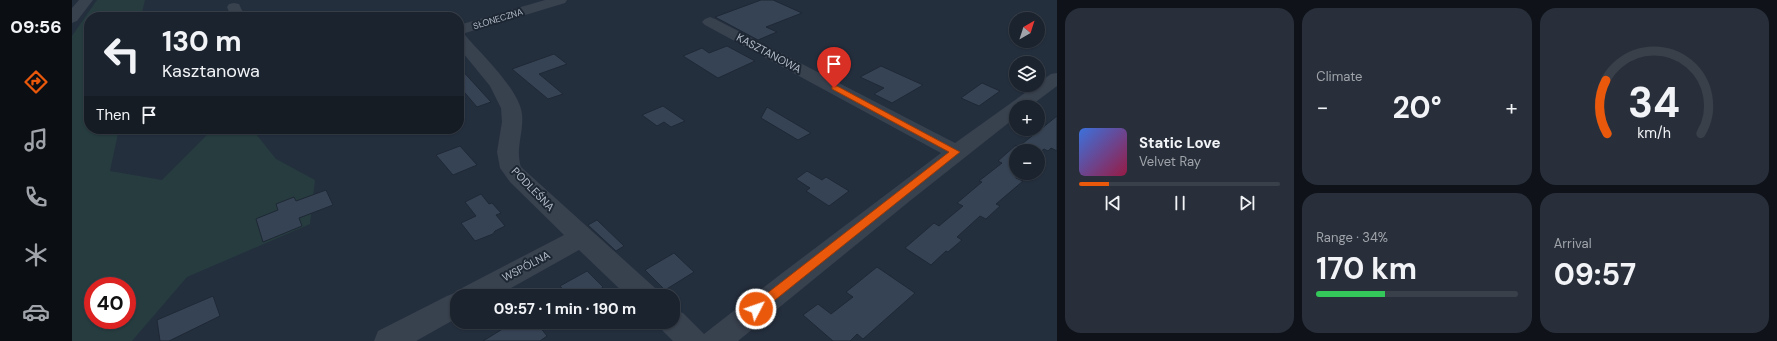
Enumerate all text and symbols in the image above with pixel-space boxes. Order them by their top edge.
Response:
street label: SŁONECZNA [472,6,524,32]
north arrow [1009,12,1045,48]
map controls [1009,12,1045,180]
text: 09:56 [10,15,62,39]
text: 130 m [162,23,242,60]
icon: left [96,28,148,80]
street label: KASZTANOWA [734,30,804,76]
pin [817,47,851,88]
icon: arrive [823,53,845,75]
button: layers [1009,56,1045,92]
text: Kasztanowa [162,59,260,83]
icon: directions [22,68,50,96]
text: Climate [1316,68,1362,85]
text: 34 [1628,76,1680,130]
text: 20° [1392,88,1442,127]
text: − [1316,93,1328,122]
text: + [1506,93,1518,122]
button: + [1009,100,1045,136]
icon: arrive [138,104,160,126]
text: Then [96,105,130,125]
text: km/h [1637,124,1671,142]
icon: music [22,126,50,154]
text: Static Love [1139,133,1220,153]
button: − [1009,144,1045,180]
text: Velvet Ray [1139,153,1201,170]
street label: PODLEŚNA [509,164,557,214]
icon: phone [22,183,50,211]
icon: previous [1102,192,1124,214]
icon: pause [1169,192,1191,214]
icon: next [1236,192,1258,214]
text: Range · 34% [1316,229,1388,246]
text: Arrival [1554,235,1592,252]
icon: climate [22,241,50,269]
street label: WSPÓLNA [500,248,552,284]
text: 170 km [1316,249,1417,288]
text: 09:57 [1554,255,1636,294]
speed limit sign: 40 [84,277,136,329]
position arrow [735,288,777,330]
icon: car [22,298,50,326]
text: 09:57 · 1 min · 190 m [494,299,636,319]

